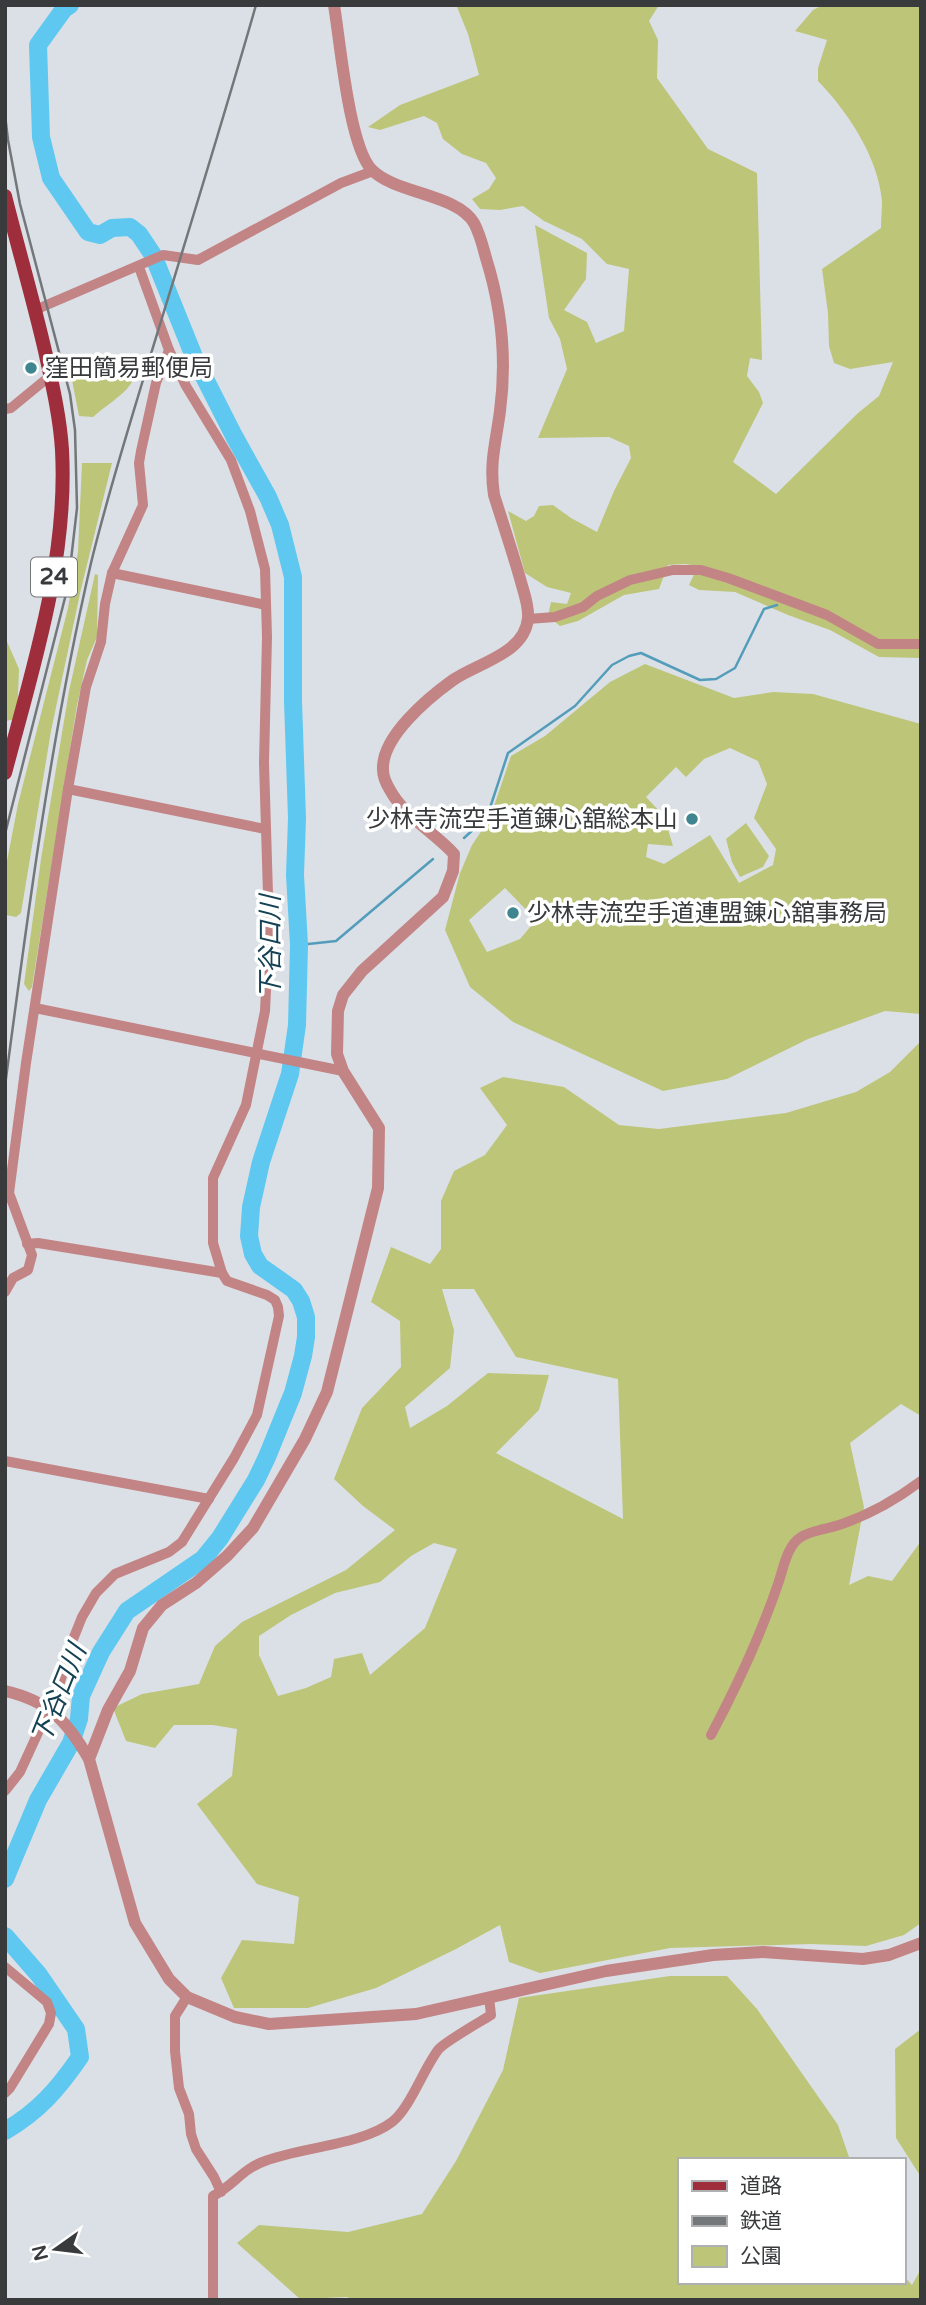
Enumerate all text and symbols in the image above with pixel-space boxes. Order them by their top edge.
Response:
place label: 窪田簡易郵便局 [45,354,213,383]
marker: 窪田簡易郵便局 [23,360,39,376]
road number: 24 [31,558,77,596]
place label: 少林寺流空手道錬心舘総本山 [366,805,678,834]
marker: 少林寺流空手道錬心舘総本山 [684,811,700,827]
water label: 下谷口川 [255,892,286,999]
place label: 少林寺流空手道連盟錬心舘事務局 [527,899,887,928]
marker: 少林寺流空手道連盟錬心舘事務局 [505,905,521,921]
water label: 下谷口川 [25,1637,94,1748]
legend [678,2158,905,2284]
text: 道路 [740,2174,782,2199]
text: 鉄道 [740,2209,782,2234]
north arrow [21,2214,91,2284]
text: N [28,2243,53,2263]
text: 公園 [740,2244,782,2269]

